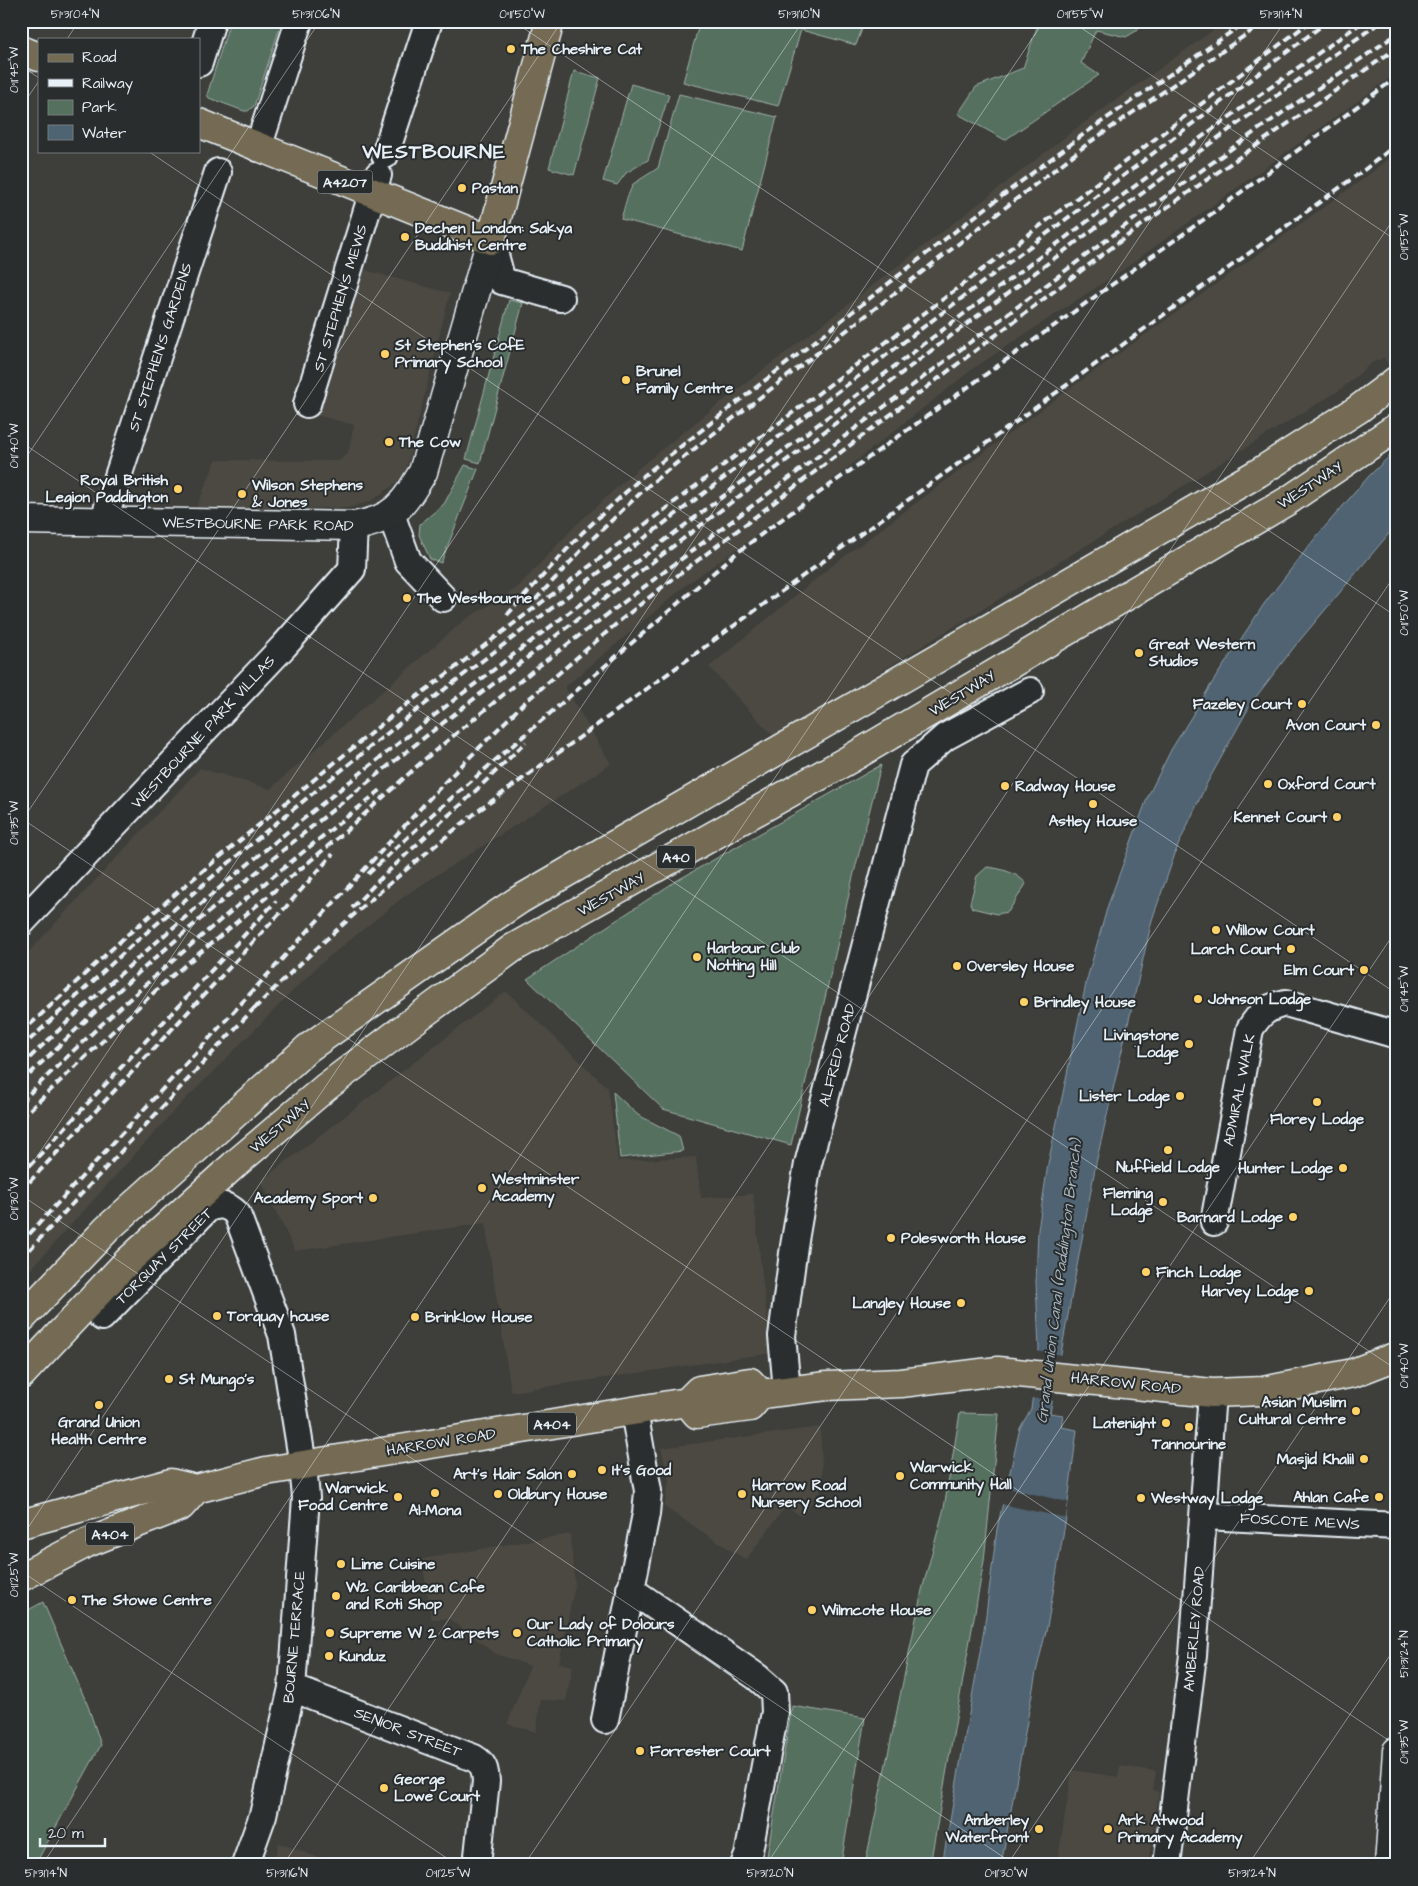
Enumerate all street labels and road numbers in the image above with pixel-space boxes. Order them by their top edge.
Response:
road number: A4207 [318,170,372,193]
street label: ST STEPHEN'S MEWS [308,222,373,374]
street label: ST STEPHEN'S GARDENS [123,260,198,434]
street label: WESTWAY [1274,457,1347,514]
street label: WESTBOURNE PARK ROAD [162,512,354,537]
street label: WESTBOURNE PARK VILLAS [127,651,280,814]
street label: WESTWAY [925,665,999,721]
road number: A40 [657,846,695,869]
street label: WESTWAY [574,867,649,921]
street label: ALFRED ROAD [814,1001,861,1109]
street label: ADMIRAL WALK [1218,1032,1261,1148]
street label: WESTWAY [245,1095,315,1158]
street label: TORQUAY STREET [111,1203,218,1310]
street label: HARROW ROAD [1070,1367,1182,1400]
road number: A404 [528,1412,576,1436]
street label: HARROW ROAD [385,1423,497,1461]
street label: FOSCOTE MEWS [1240,1508,1361,1535]
road number: A404 [86,1522,134,1546]
street label: AMBERLEY ROAD [1179,1565,1210,1693]
street label: BOURNE TERRACE [278,1570,311,1704]
street label: SENIOR STREET [351,1702,465,1763]

